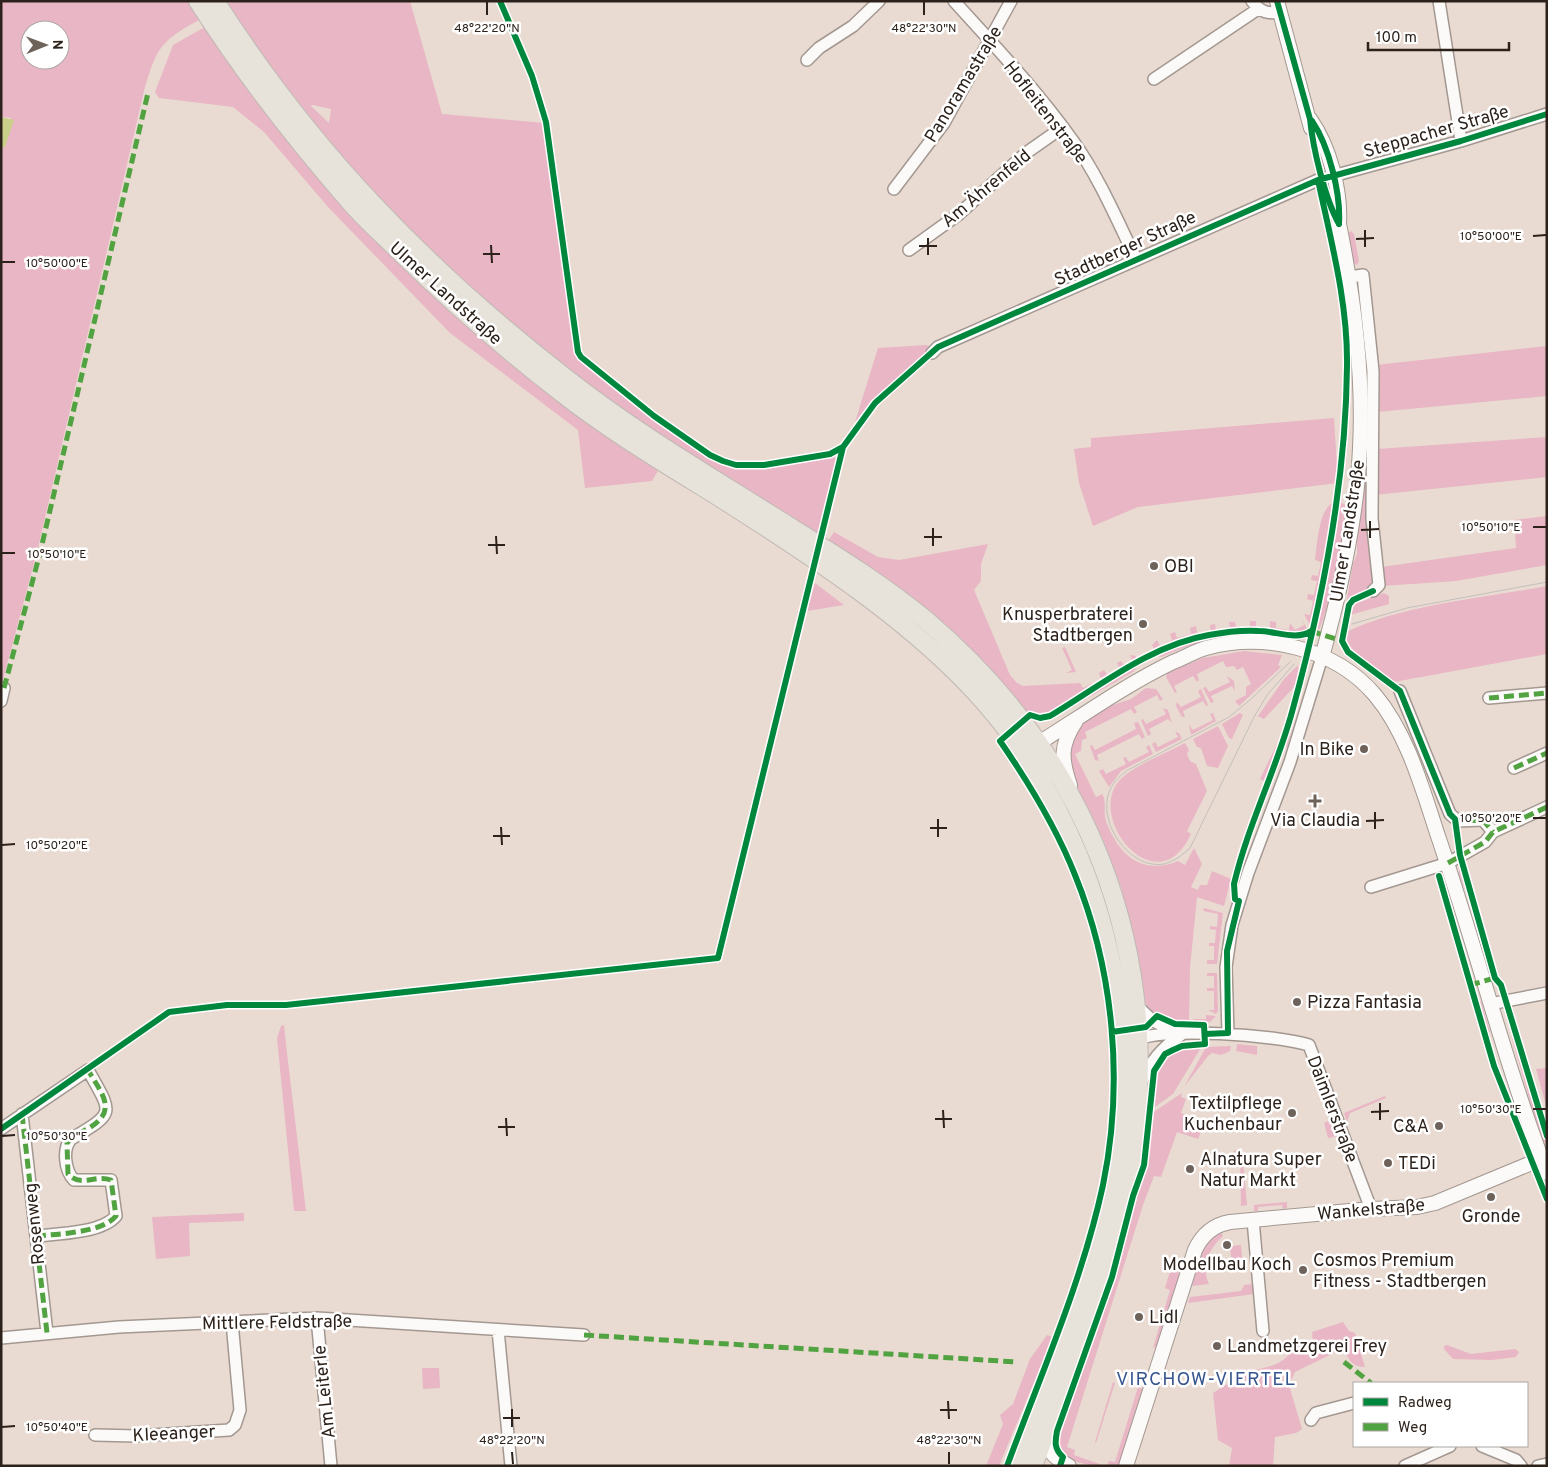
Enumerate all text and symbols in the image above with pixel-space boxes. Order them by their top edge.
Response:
north arrow [20,20,70,70]
scale bar [1368,20,1509,52]
text: 48°22'20"N [454,21,520,37]
text: 48°22'30"N [891,21,957,37]
street label: Panoramastraße [920,22,1008,147]
text: 100 m [1376,29,1417,48]
text: N [48,40,65,50]
street label: Hofleitenstraße [998,57,1092,169]
street label: Steppacher Straße [1361,101,1512,164]
street label: Am Ährenfeld [936,143,1037,233]
street label: Stadtberger Straße [1051,206,1200,292]
text: 10°50'00"E [1460,229,1522,245]
street label: Ulmer Landstraße [384,237,506,351]
text: 10°50'00"E [26,256,88,272]
street label: Ulmer Landstraße [1326,458,1371,604]
text: 10°50'10"E [1462,520,1521,536]
text: 10°50'10"E [28,547,87,563]
place label: OBI [1164,556,1194,579]
marker: OBI [1148,560,1160,572]
place label: Knusperbraterei Stadtbergen [1002,604,1133,648]
marker: Knusperbraterei Stadtbergen [1137,618,1149,630]
place label: In Bike [1299,739,1354,762]
marker: In Bike [1358,743,1370,755]
marker: Via Claudia [1309,795,1321,807]
place label: Via Claudia [1270,810,1360,833]
text: 10°50'20"E [1460,811,1522,827]
text: 10°50'20"E [26,838,88,854]
place label: Pizza Fantasia [1307,992,1422,1015]
marker: Pizza Fantasia [1291,996,1303,1008]
street label: Daimlerstraße [1301,1053,1363,1166]
place label: Textilpflege Kuchenbaur [1184,1093,1282,1137]
text: 10°50'30"E [1460,1102,1522,1118]
marker: Textilpflege Kuchenbaur [1286,1107,1298,1119]
place label: C&A [1393,1116,1429,1139]
marker: C&A [1433,1120,1445,1132]
text: 10°50'30"E [26,1129,88,1145]
place label: Alnatura Super Natur Markt [1200,1149,1322,1193]
place label: TEDi [1398,1153,1436,1176]
marker: TEDi [1382,1157,1394,1169]
marker: Alnatura Super Natur Markt [1184,1163,1196,1175]
street label: Rosenweg [20,1182,51,1266]
marker: Gronde [1485,1191,1497,1203]
street label: Wankelstraße [1316,1194,1426,1227]
place label: Gronde [1461,1206,1521,1229]
marker: Modellbau Koch [1221,1239,1233,1251]
place label: Cosmos Premium Fitness - Stadtbergen [1313,1250,1487,1294]
place label: Modellbau Koch [1162,1254,1292,1277]
marker: Cosmos Premium Fitness - Stadtbergen [1297,1264,1309,1276]
place label: Lidl [1149,1307,1178,1330]
street label: Mittlere Feldstraße [202,1311,352,1336]
marker: Lidl [1133,1311,1145,1323]
place label: Landmetzgerei Frey [1227,1336,1387,1359]
marker: Landmetzgerei Frey [1211,1340,1223,1352]
street label: Am Leiterle [309,1344,342,1440]
district label: VIRCHOW-VIERTEL [1116,1368,1296,1392]
legend [1353,1382,1528,1447]
text: Radweg [1398,1394,1452,1413]
text: Weg [1398,1419,1427,1438]
text: 10°50'40"E [26,1420,88,1436]
street label: Kleeanger [132,1421,216,1448]
text: 48°22'20"N [479,1433,545,1449]
text: 48°22'30"N [916,1433,982,1449]

